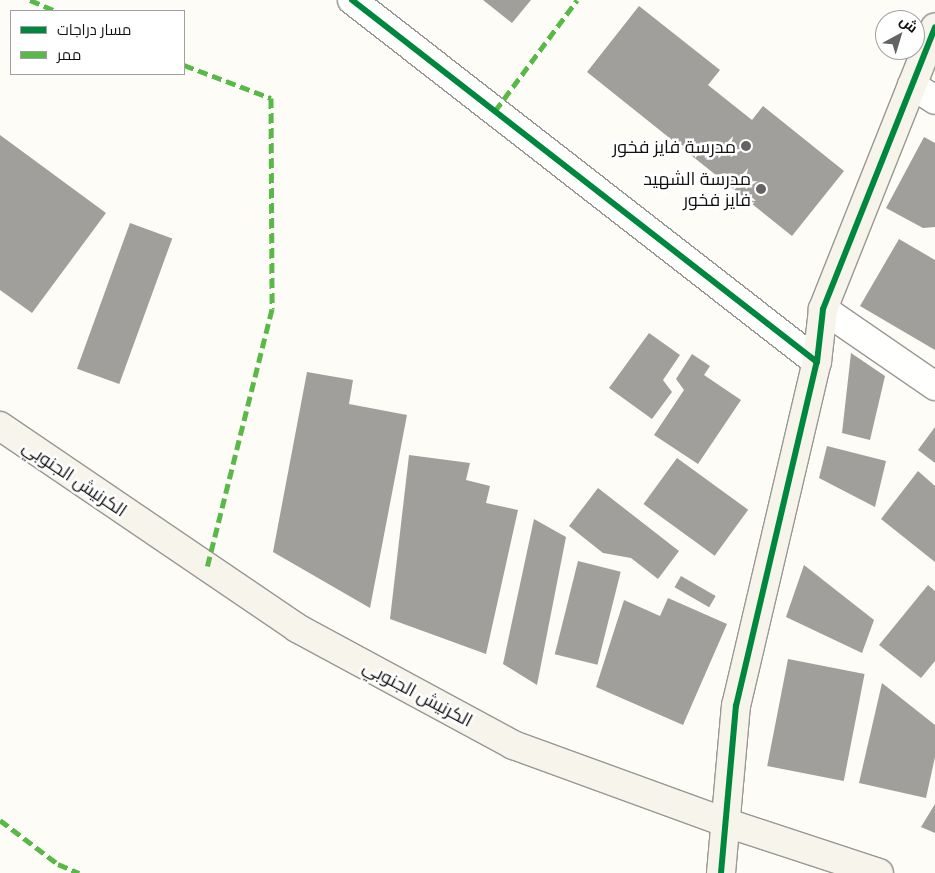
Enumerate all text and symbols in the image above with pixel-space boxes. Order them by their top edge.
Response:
legend [10,10,185,75]
north arrow [875,10,925,60]
text: ش [896,11,922,37]
text: مسار دراجات [57,19,131,39]
text: ممر [57,44,81,64]
place label: مدرسة فايز فخور [612,135,736,157]
marker: مدرسة فايز فخور [740,140,752,152]
place label: مدرسة الشهيد فايز فخور [643,168,751,210]
marker: مدرسة الشهيد فايز فخور [755,183,767,195]
street label: الكرنيش الجنوبي [19,435,131,521]
street label: الكرنيش الجنوبي [359,655,477,731]

